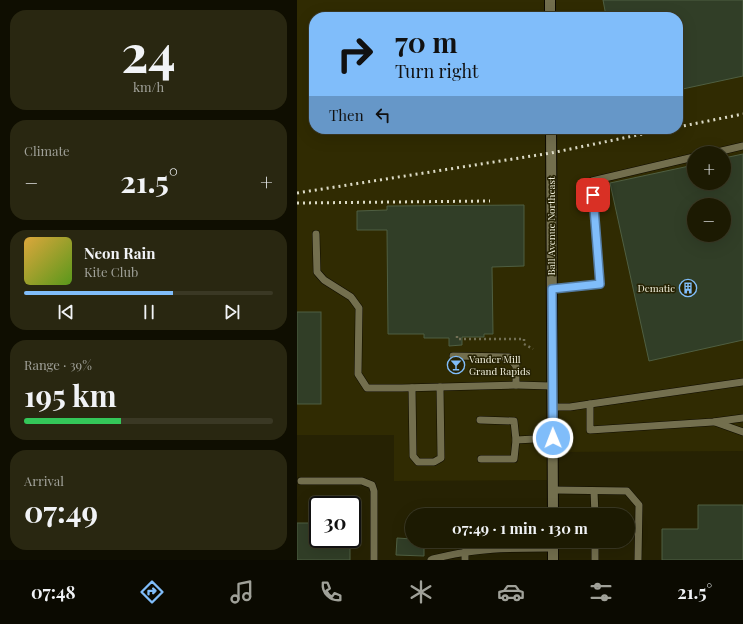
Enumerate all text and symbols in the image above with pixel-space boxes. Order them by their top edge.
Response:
text: 24 [121,17,176,86]
text: 70 m [395,23,458,60]
icon: right [329,28,381,80]
text: Turn right [395,59,478,83]
text: km/h [133,78,164,95]
icon: left [372,104,394,126]
text: Then [329,105,364,125]
text: Climate [24,142,70,159]
map controls [687,146,731,242]
button: + [687,146,731,190]
text: 21.5° [120,161,178,201]
text: − [24,167,38,197]
text: + [260,167,273,197]
street label: Ball Avenue Northeast [544,176,558,275]
pin [576,178,610,212]
icon: arrive [582,184,604,206]
button: − [687,198,731,242]
text: Neon Rain [84,243,155,263]
text: Kite Club [84,263,138,280]
building icon: Dematic [678,278,698,298]
place label: Dematic [638,281,675,295]
icon: previous [55,301,77,323]
icon: pause [138,301,160,323]
icon: next [221,301,243,323]
place label: Vander Mill Grand Rapids [468,352,530,378]
bar icon: Vander Mill Grand Rapids [446,355,466,375]
text: Range · 39% [24,356,92,373]
text: 195 km [24,375,117,415]
position arrow [532,417,574,459]
text: Arrival [24,472,64,489]
text: 07:49 [24,491,98,531]
speed limit sign: 30 [309,496,361,548]
text: 07:49 · 1 min · 130 m [452,518,588,538]
icon: directions [138,578,166,606]
icon: music [228,578,256,606]
icon: phone [317,578,345,606]
icon: climate [407,578,435,606]
icon: car [497,578,525,606]
icon: filters [587,578,615,606]
text: 07:48 [31,580,76,604]
text: 21.5° [677,580,712,604]

